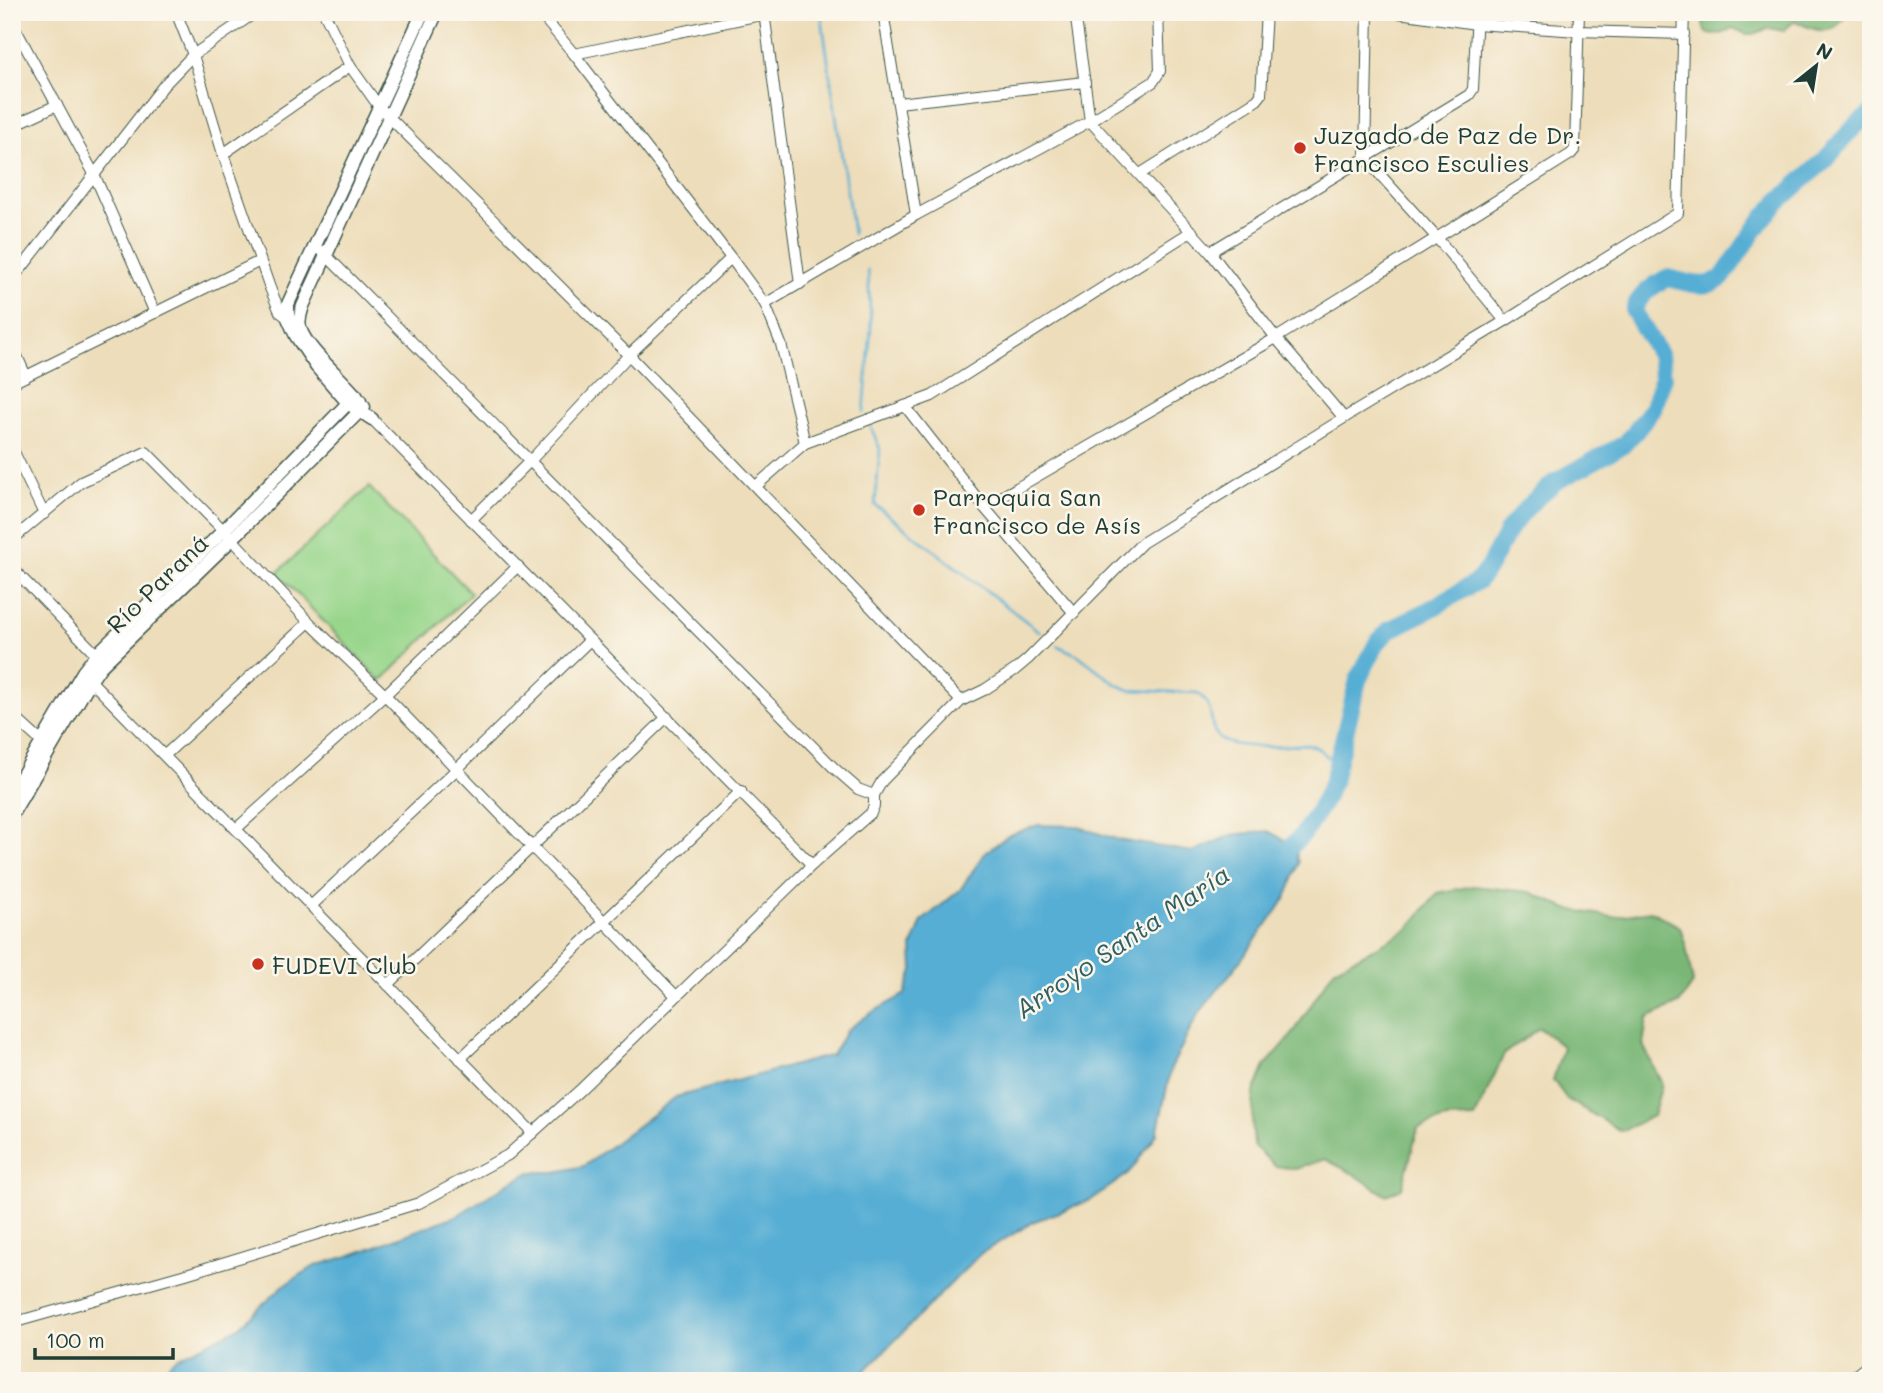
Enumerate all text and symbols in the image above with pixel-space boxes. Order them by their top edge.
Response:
north arrow [1782,32,1852,102]
text: N [1812,36,1837,65]
place label: Juzgado de Paz de Dr. Francisco Esculies [1314,119,1581,178]
marker: Juzgado de Paz de Dr. Francisco Esculies [1292,140,1308,156]
place label: Parroquia San Francisco de Asís [933,481,1141,540]
marker: Parroquia San Francisco de Asís [911,502,927,518]
street label: Río Paraná [100,527,214,639]
water label: Arroyo Santa María [1008,856,1236,1026]
place label: FUDEVI Club [272,949,417,980]
marker: FUDEVI Club [250,956,266,972]
scale bar [35,1316,173,1360]
text: 100 m [46,1326,105,1353]

